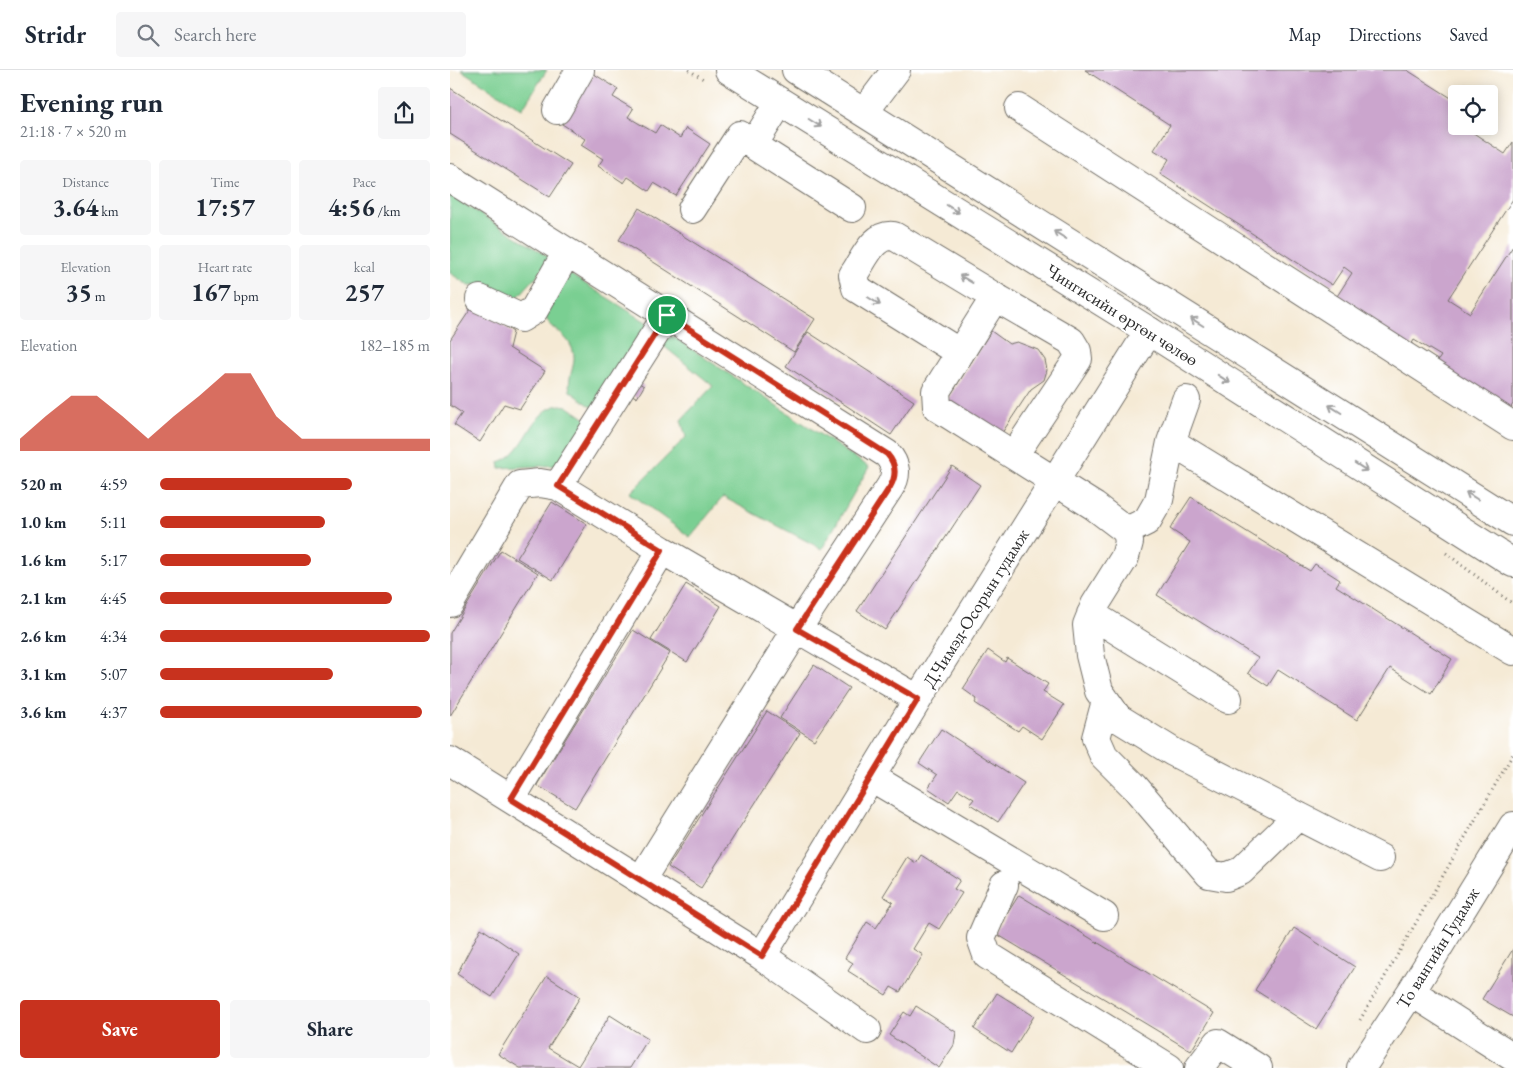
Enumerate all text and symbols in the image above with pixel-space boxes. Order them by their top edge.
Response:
search box [116,12,466,57]
text: Stridr [25,19,86,50]
icon: search [134,21,162,49]
text: Search here [174,22,257,47]
text: Map [1289,23,1321,46]
text: Directions [1349,23,1421,46]
text: Saved [1449,23,1488,46]
text: Evening run [20,84,163,120]
map controls [1448,85,1498,135]
button: locate [1448,85,1498,135]
button: share [378,87,430,139]
one-way arrow [808,119,822,129]
text: 21:18 · 7 × 520 m [20,121,127,142]
text: Distance [62,173,109,191]
text: Time [210,173,240,191]
text: Pace [353,173,376,191]
text: 3.64 [53,191,98,223]
text: 17:57 [195,191,255,223]
text: 4:56 [328,191,375,223]
text: km [98,202,119,220]
text: /km [375,202,401,220]
one-way arrow [946,205,960,215]
one-way arrow [1053,229,1067,240]
text: Elevation [60,258,111,276]
text: Heart rate [198,258,252,276]
text: kcal [354,258,375,276]
street label: Чингисийн өргөн чөлөө [1042,258,1203,371]
one-way arrow [959,273,973,283]
text: 35 [66,276,92,308]
text: 167 [191,276,231,308]
text: 257 [344,276,384,308]
text: m [92,287,106,305]
text: bpm [231,287,259,305]
pin [646,294,688,336]
one-way arrow [866,296,880,306]
icon: arrive [653,301,681,329]
one-way arrow [1191,316,1205,326]
text: Elevation [20,335,78,356]
text: 182–185 m [359,335,430,356]
one-way arrow [1217,375,1231,385]
one-way arrow [1328,403,1342,413]
one-way arrow [1354,462,1368,473]
text: 520 m [20,474,62,495]
text: 4:59 [100,474,127,495]
one-way arrow [1465,490,1479,500]
text: 1.0 km [20,512,66,533]
text: 5:11 [100,512,127,533]
street label: Д.Чимэд-Осорын гудамж [917,524,1034,692]
text: 1.6 km [20,550,66,571]
text: 5:17 [100,550,127,571]
text: 2.1 km [20,588,66,609]
text: 4:45 [100,588,127,609]
text: 2.6 km [20,626,66,647]
text: 4:34 [100,626,127,647]
text: 3.1 km [20,664,66,685]
text: 5:07 [100,664,127,685]
text: 3.6 km [20,702,66,723]
text: 4:37 [100,702,127,723]
street label: То вангийн Гудамж [1391,882,1484,1013]
button: Save [20,1000,220,1058]
button: Share [230,1000,430,1058]

